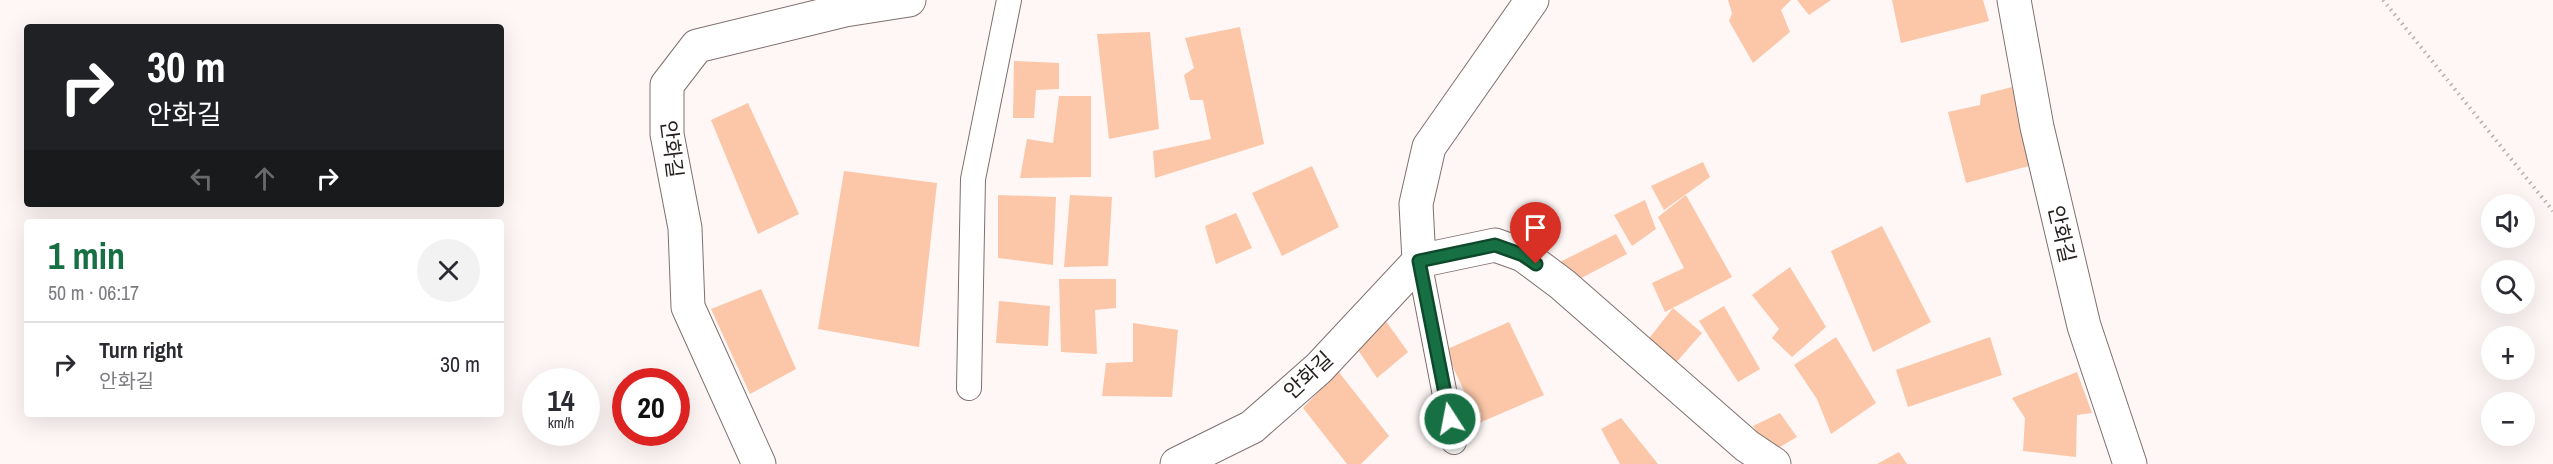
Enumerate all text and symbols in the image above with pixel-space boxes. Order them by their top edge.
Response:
text: 30 m [147,39,226,95]
icon: right [48,48,126,126]
text: 안화길 [147,96,222,132]
street label: 안화길 [654,118,690,180]
icon: left [185,162,218,195]
icon: ahead [248,162,281,195]
icon: right [311,162,344,195]
map controls [2481,194,2535,446]
button: sound [2481,194,2535,248]
pin [1510,202,1561,264]
street label: 안화길 [2041,202,2083,266]
icon: arrive [1519,211,1552,244]
text: 1 min [48,232,125,280]
button: close [417,239,480,302]
button: search [2481,260,2535,314]
text: 50 m · 06:17 [48,279,139,306]
button: + [2481,326,2535,380]
text: Turn right [99,335,183,365]
street label: 안화길 [1277,345,1339,405]
icon: right [48,348,81,381]
text: 30 m [440,349,480,379]
text: 안화길 [99,367,154,394]
speed limit sign: 20 [612,368,690,446]
text: 14 [547,380,575,420]
position arrow [1418,387,1482,451]
button: − [2481,392,2535,446]
text: km/h [548,412,574,433]

